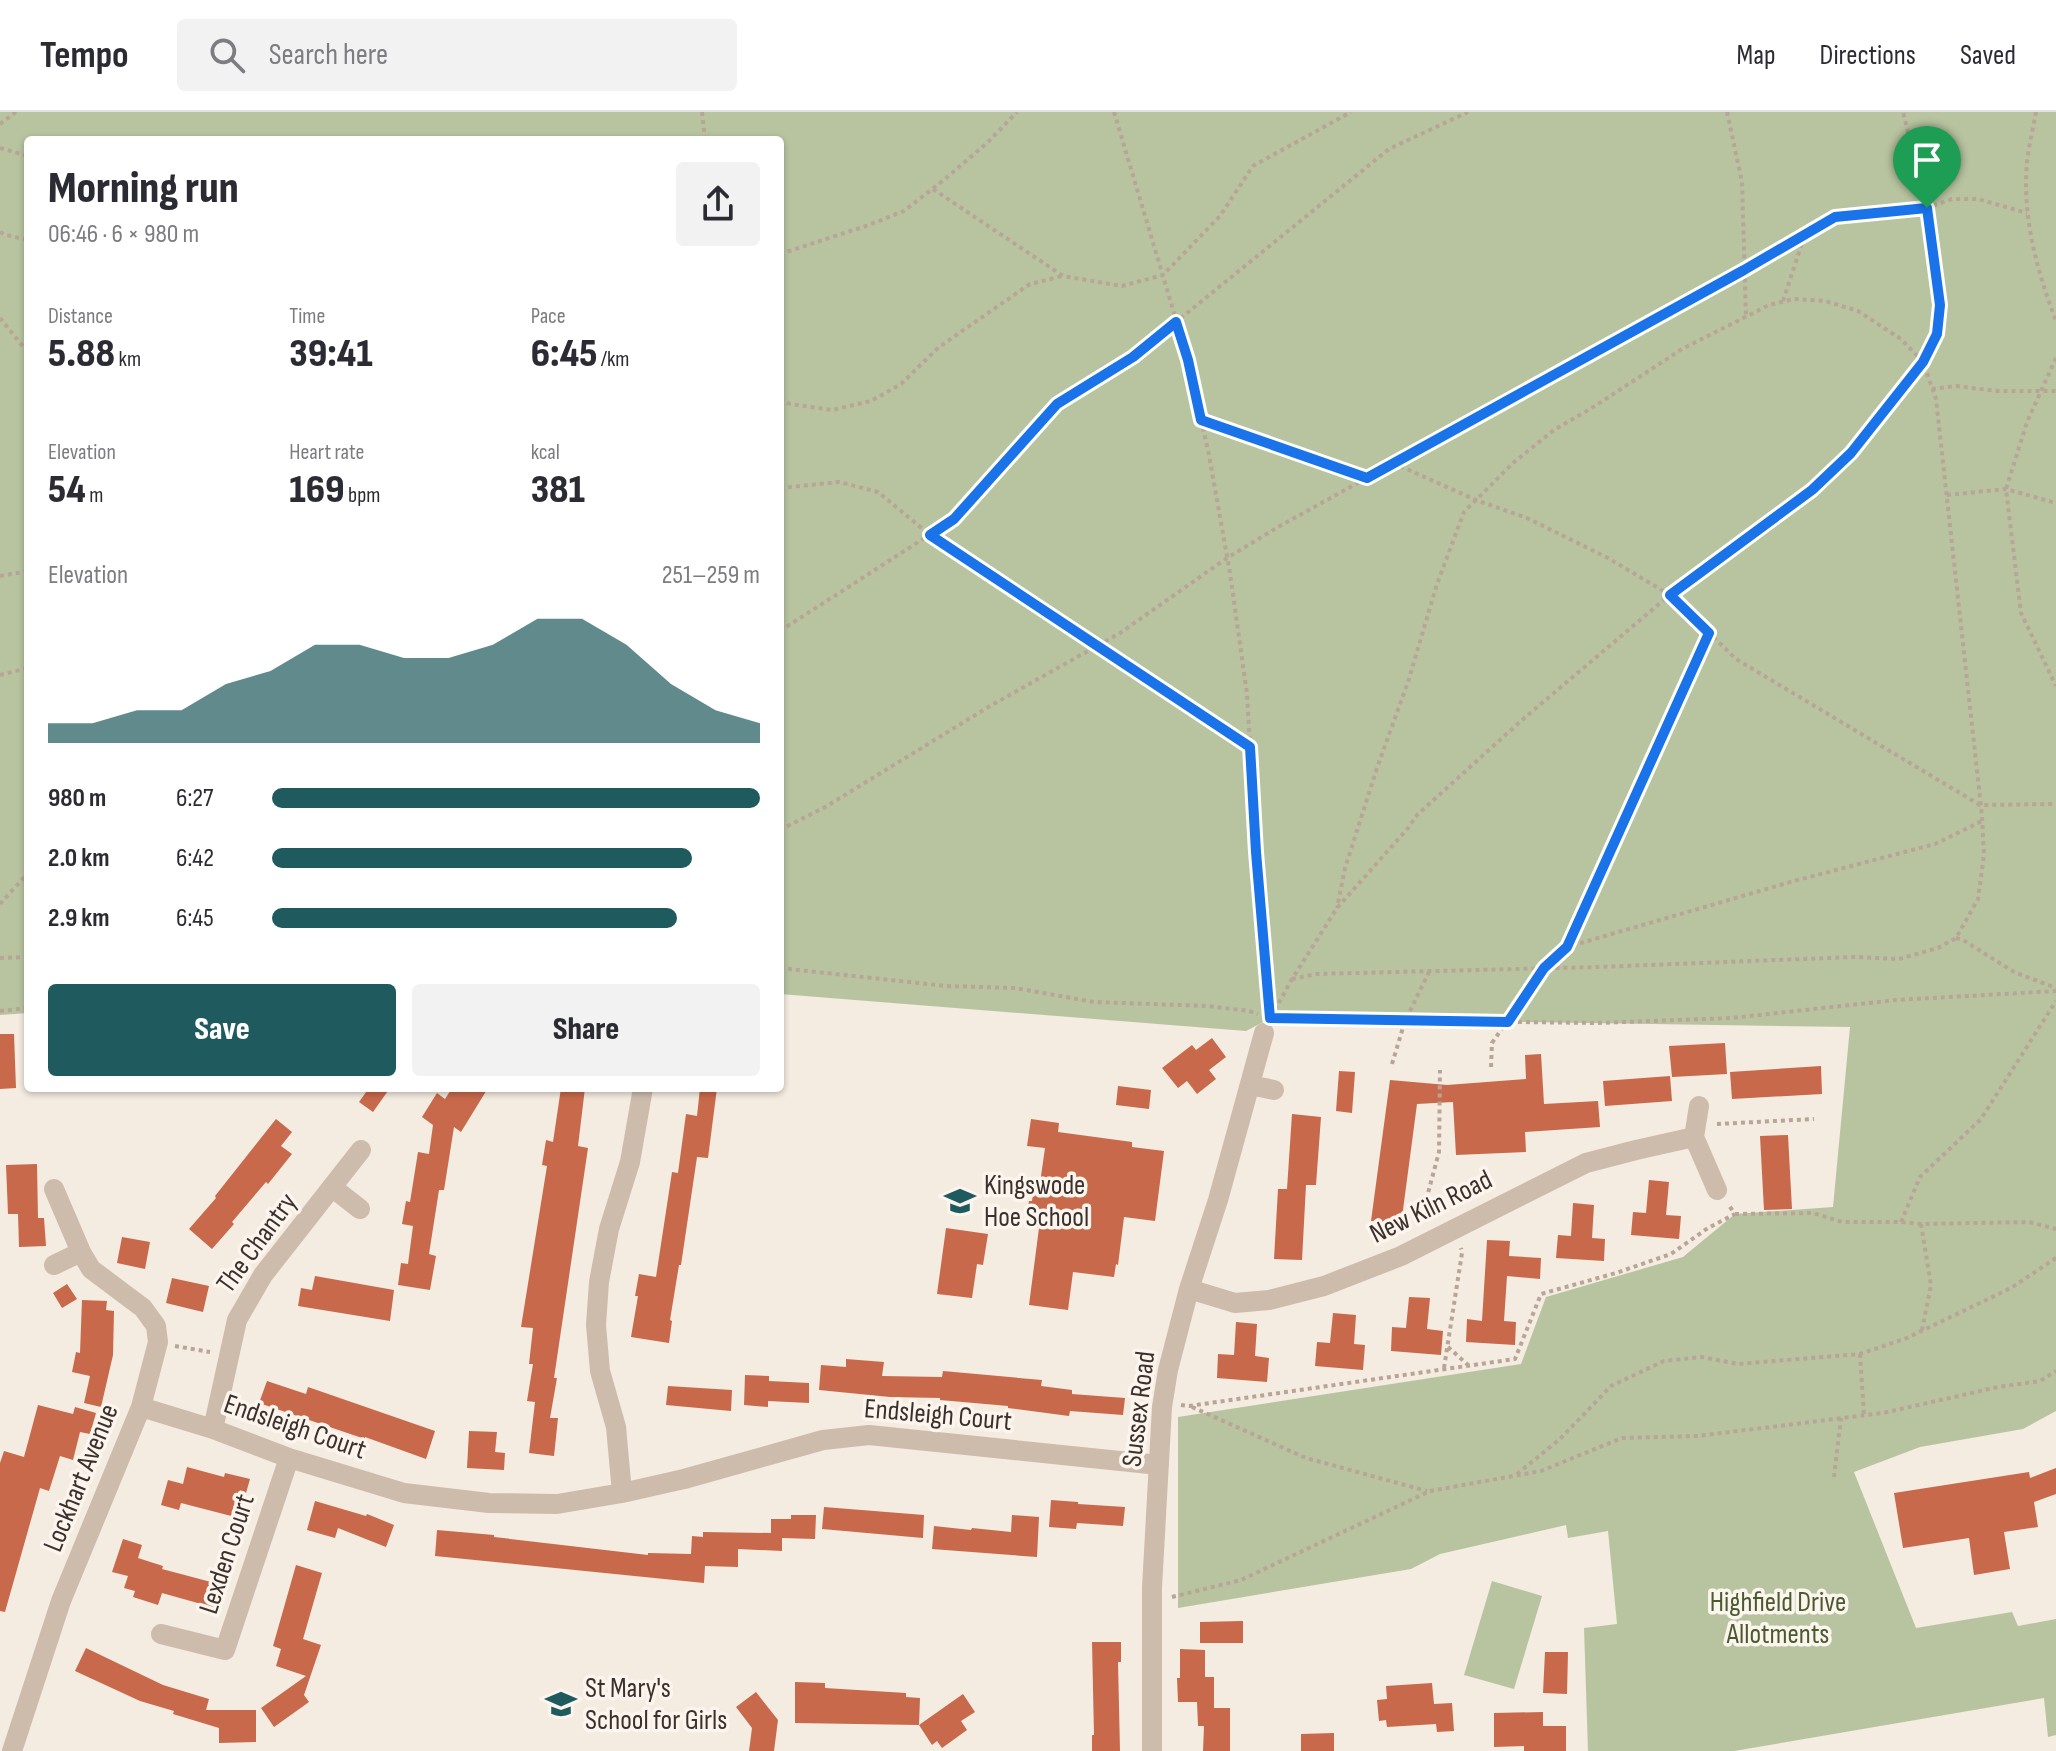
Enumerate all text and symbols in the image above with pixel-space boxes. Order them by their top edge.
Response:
search box [177,19,737,91]
text: Tempo [40,33,129,78]
icon: search [205,33,249,77]
text: Search here [269,37,388,73]
text: Map [1737,39,1776,72]
text: Directions [1820,39,1916,72]
text: Saved [1960,39,2016,72]
pin [1893,126,1961,208]
icon: arrive [1905,138,1949,182]
text: Morning run [48,162,239,215]
button: share [676,162,760,246]
text: 06:46 · 6 × 980 m [48,219,199,250]
text: Distance [48,303,113,330]
text: Time [289,303,325,330]
text: Pace [531,303,566,330]
text: 5.88 [48,330,115,378]
text: 39:41 [289,330,373,378]
text: 6:45 [531,330,597,378]
text: km [115,346,141,373]
text: /km [597,346,630,373]
text: Elevation [48,439,116,466]
text: Heart rate [289,439,364,466]
text: kcal [531,439,560,466]
text: 54 [48,466,86,514]
text: 169 [289,466,345,514]
text: 381 [531,466,585,514]
text: m [86,482,103,509]
text: bpm [345,482,380,509]
text: Elevation [48,560,128,591]
text: 251–259 m [662,560,760,591]
text: 980 m [48,783,106,814]
text: 6:27 [176,783,213,814]
text: 2.0 km [48,843,109,874]
text: 6:42 [176,843,214,874]
text: 2.9 km [48,903,110,934]
text: 6:45 [176,903,214,934]
button: Save [48,984,396,1076]
button: Share [412,984,760,1076]
street label: New Kiln Road [1365,1163,1497,1251]
place label: Kingswode Hoe School [984,1169,1089,1234]
school or university icon: Kingswode Hoe School [943,1184,977,1218]
street label: The Chantry [210,1187,304,1299]
street label: Sussex Road [1116,1349,1162,1469]
street label: Endsleigh Court [220,1387,370,1467]
street label: Endsleigh Court [863,1392,1013,1438]
street label: Lockhart Avenue [36,1399,126,1557]
street label: Lexden Court [192,1490,262,1618]
park label: Highfield Drive Allotments [1710,1586,1846,1651]
place label: St Mary's School for Girls [585,1672,727,1737]
school or university icon: St Mary's School for Girls [544,1687,578,1721]

